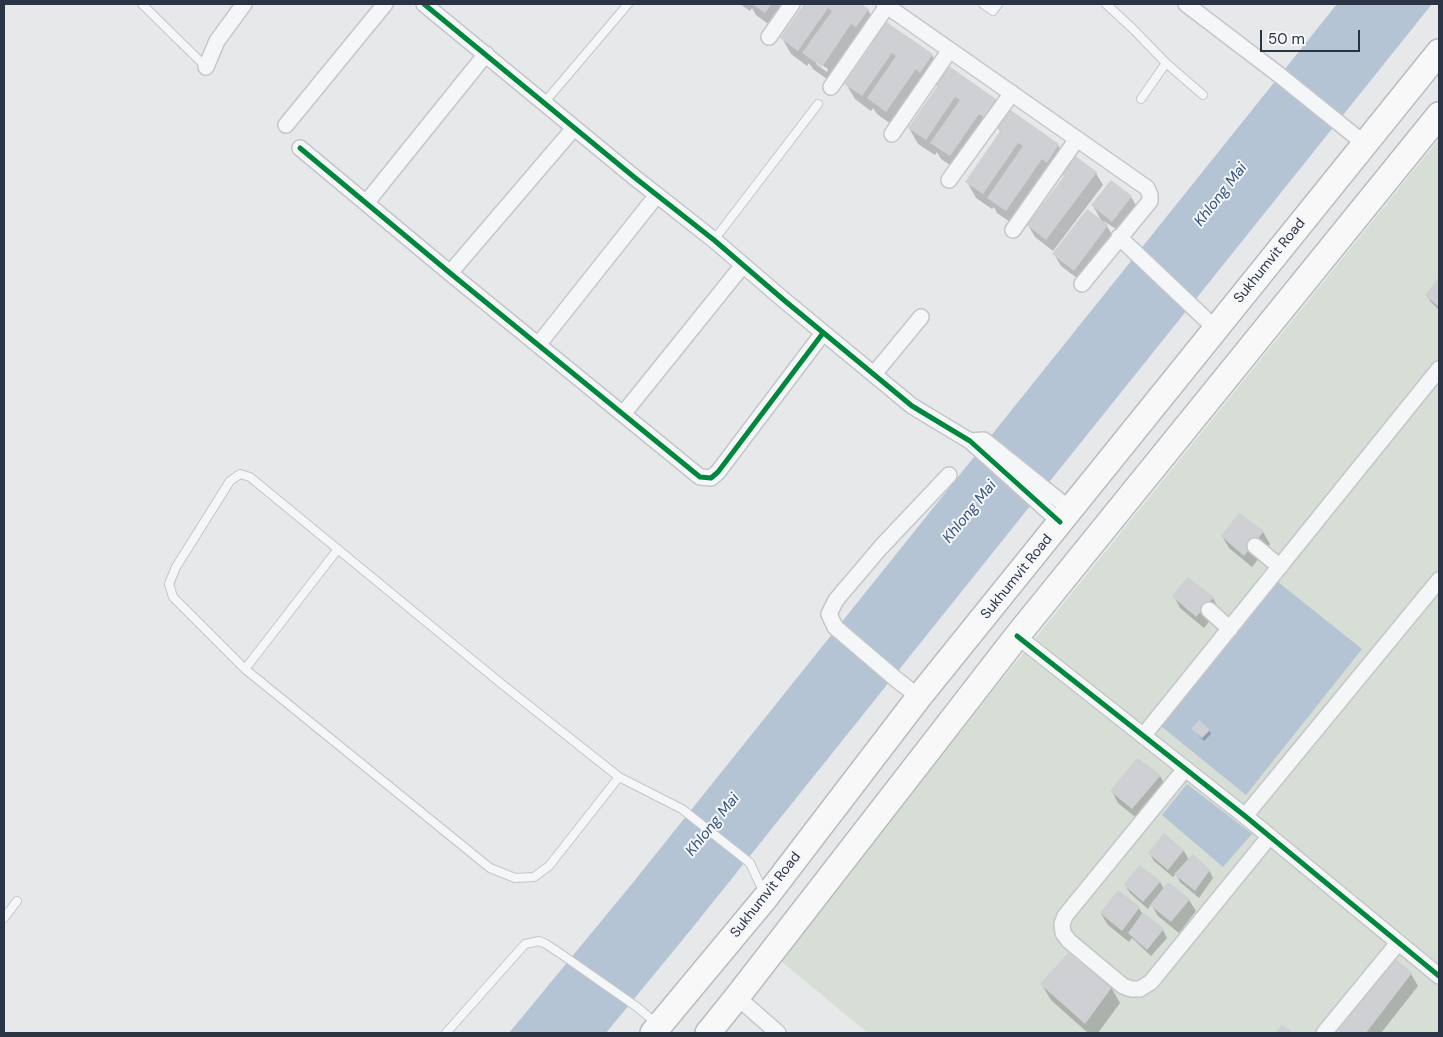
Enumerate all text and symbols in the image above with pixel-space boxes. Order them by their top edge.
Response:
scale bar [1263,20,1363,52]
text: 50 m [1268,29,1305,49]
water label: Khlong Mai [1191,160,1251,230]
street label: Sukhumvit Road [1231,215,1309,307]
water label: Khlong Mai [939,477,1001,547]
street label: Sukhumvit Road [978,531,1056,623]
water label: Khlong Mai [682,790,744,860]
street label: Sukhumvit Road [727,849,805,941]

